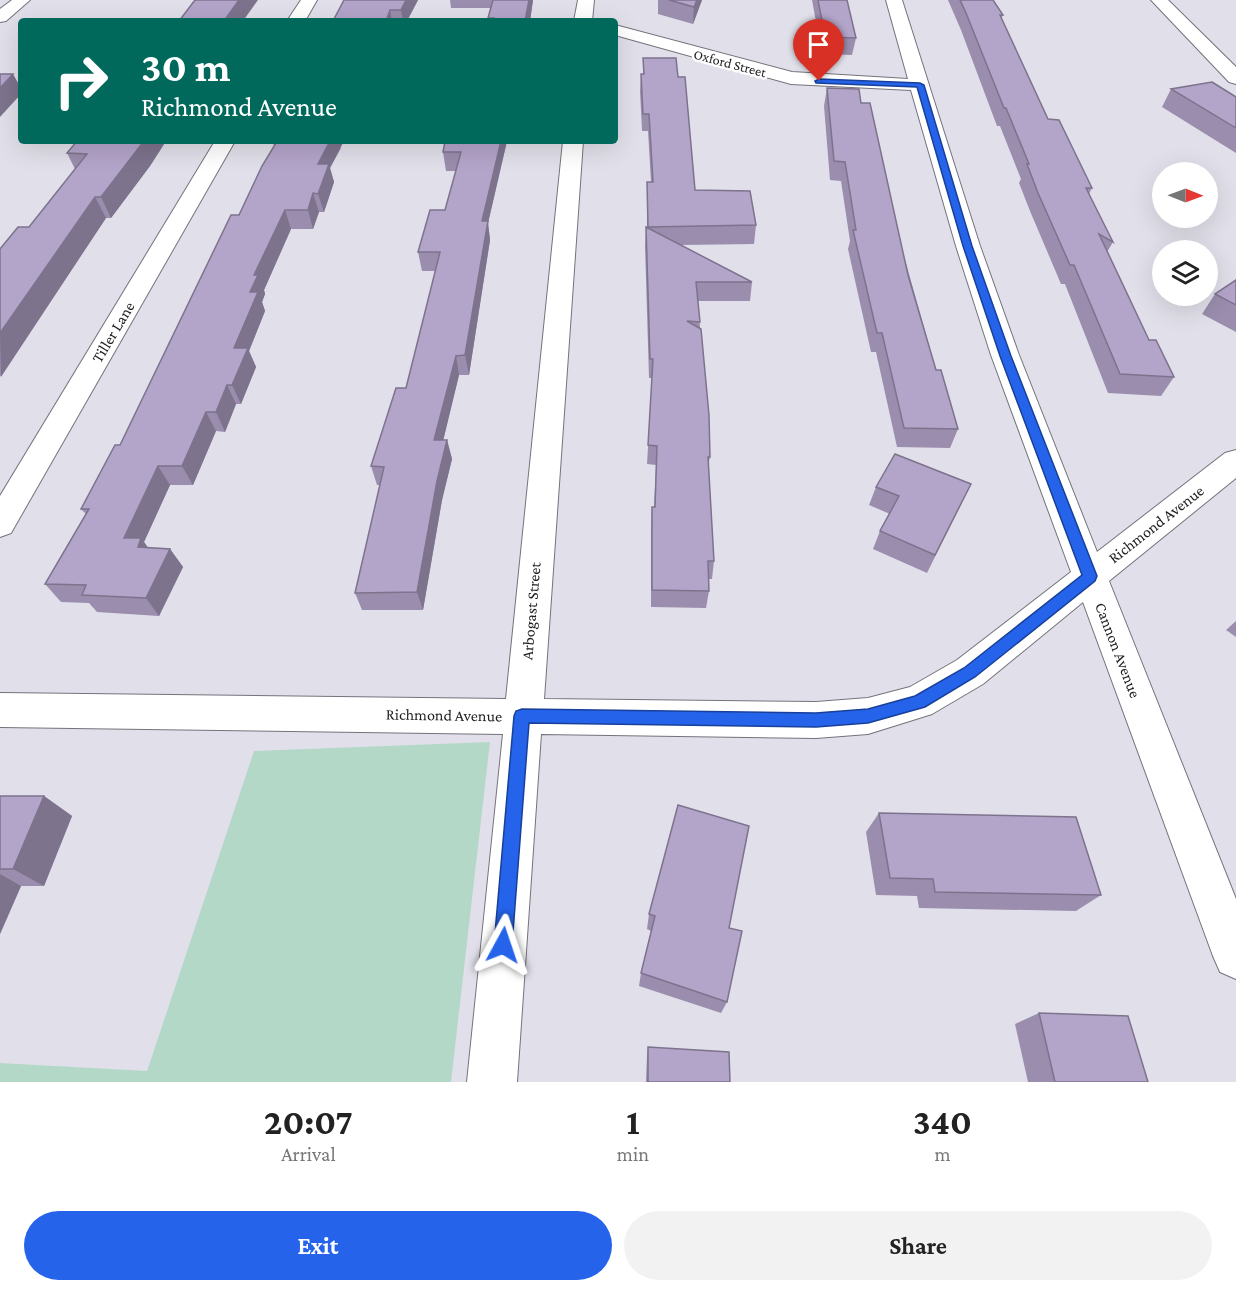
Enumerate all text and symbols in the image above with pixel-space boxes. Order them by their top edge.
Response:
pin [793,19,844,81]
icon: arrive [802,28,835,61]
icon: right [42,42,120,120]
text: 30 m [141,43,231,90]
street label: Oxford Street [692,46,768,80]
text: Richmond Avenue [141,92,337,122]
north arrow [1152,162,1218,228]
map controls [1152,162,1218,306]
button: layers [1152,240,1218,306]
street label: Tiller Lane [88,298,138,366]
street label: Richmond Avenue [1105,482,1207,566]
street label: Arbogast Street [518,561,545,661]
street label: Cannon Avenue [1092,600,1144,700]
street label: Richmond Avenue [386,705,502,725]
position arrow [471,913,535,977]
text: 20:07 [264,1102,353,1142]
text: 1 [626,1102,640,1142]
text: 340 [913,1102,972,1142]
text: Arrival [281,1143,336,1165]
text: min [617,1143,649,1165]
text: m [934,1143,950,1165]
button: Exit [24,1211,612,1280]
button: Share [624,1211,1212,1280]

